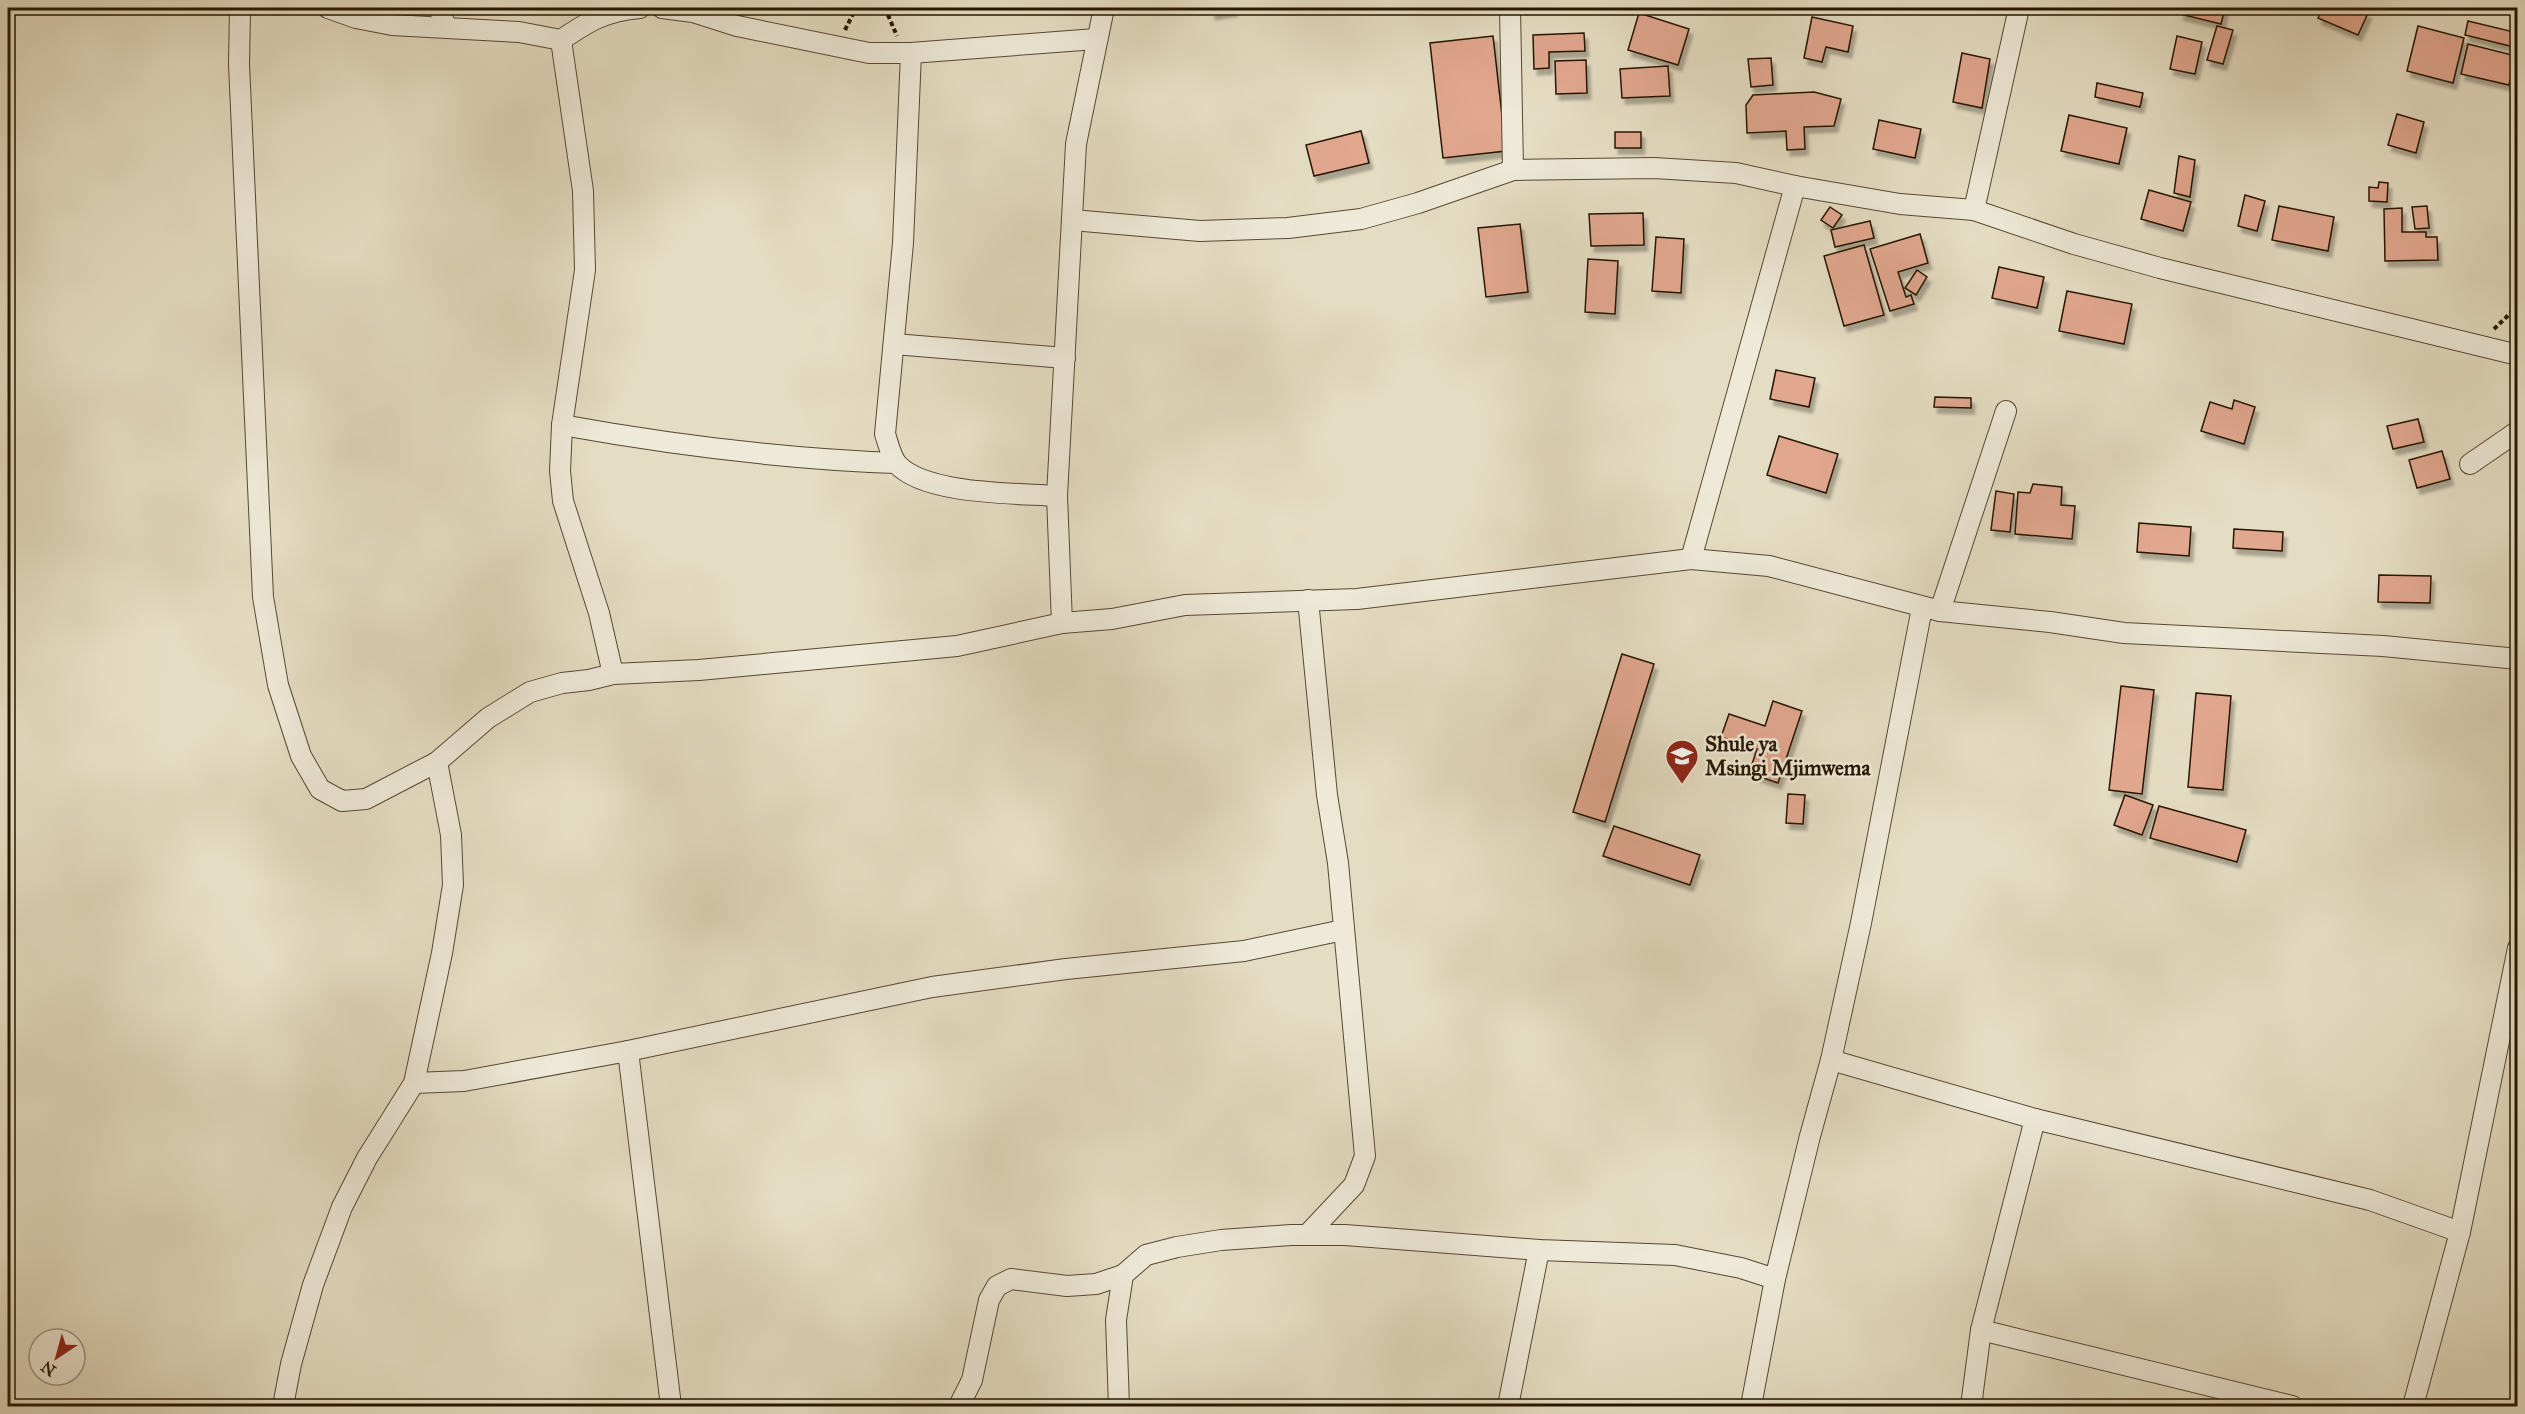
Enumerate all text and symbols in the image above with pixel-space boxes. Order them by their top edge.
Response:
place label: Shule ya Msingi Mjimwema [1705,731,1871,781]
school or university icon: Shule ya Msingi Mjimwema [1664,738,1700,785]
north arrow [27,1327,87,1387]
text: N [37,1357,60,1380]

